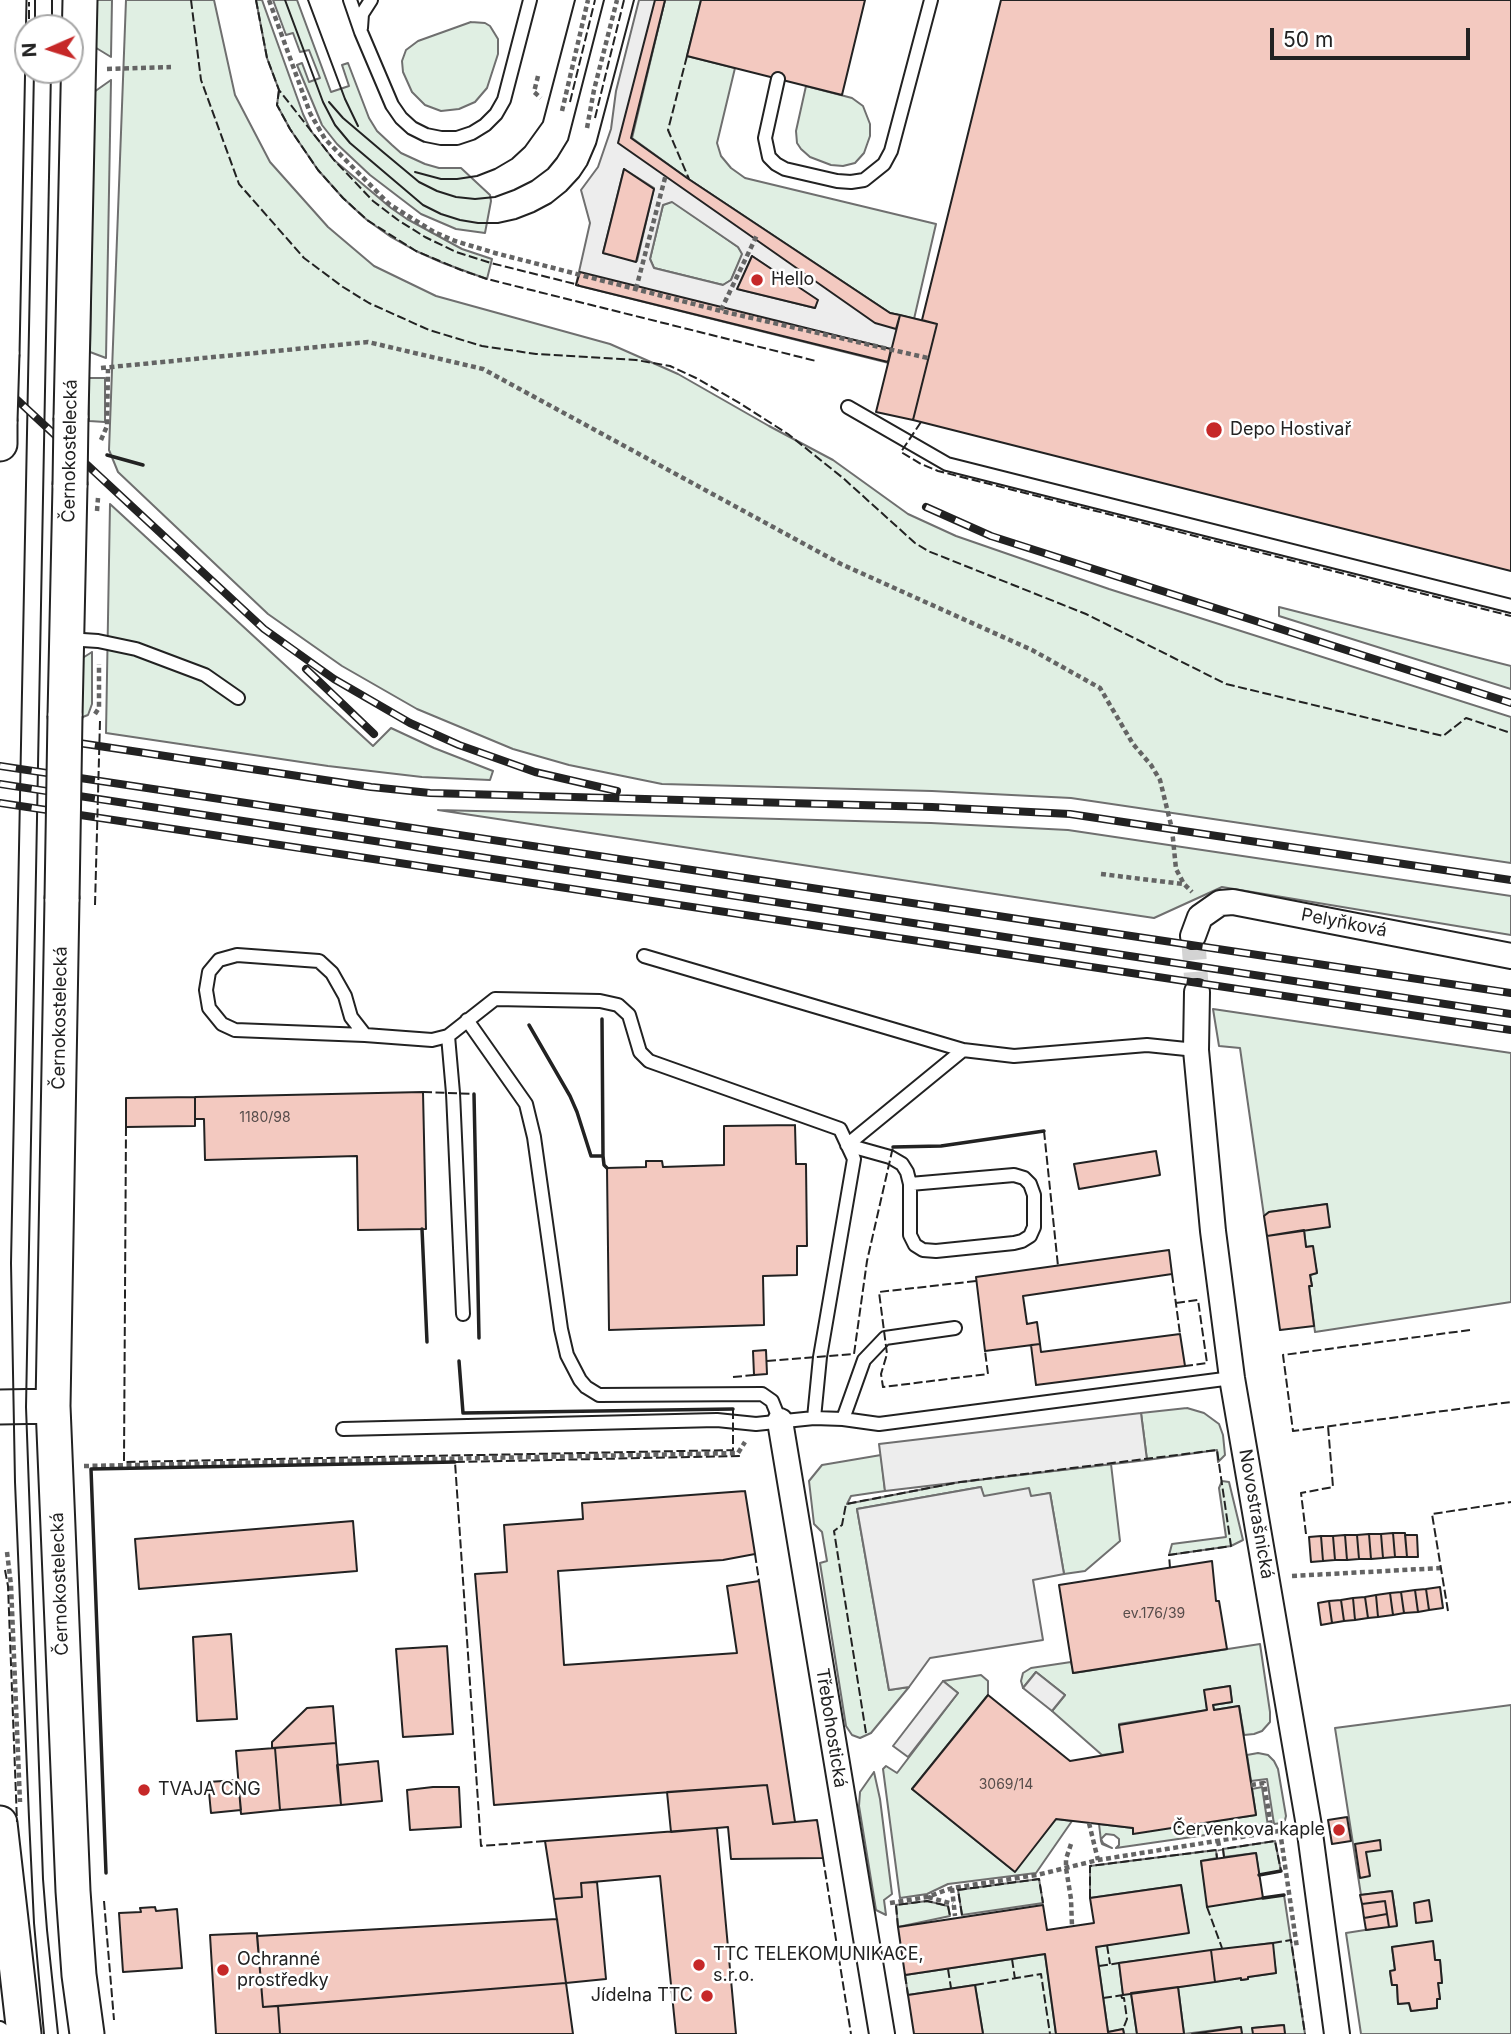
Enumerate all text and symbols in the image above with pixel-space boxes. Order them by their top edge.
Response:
north arrow [14,14,84,84]
scale bar [1273,14,1472,58]
text: 50 m [1283,27,1333,52]
text: N [18,42,41,58]
place label: Hello [771,269,814,291]
marker: Hello [749,272,765,288]
street label: Černokostelecká [58,379,82,523]
place label: Depo Hostivař [1230,419,1351,441]
marker: Depo Hostivař [1204,420,1224,440]
street label: Pelyňková [1299,904,1389,942]
street label: Černokostelecká [48,946,72,1090]
house number: 1180/98 [239,1110,291,1126]
street label: Novostrašnická [1234,1447,1278,1581]
street label: Černokostelecká [47,1512,73,1656]
house number: ev.176/39 [1123,1606,1185,1622]
street label: Třebohostická [811,1667,851,1789]
house number: 3069/14 [979,1777,1033,1793]
place label: TVAJA CNG [158,1779,261,1801]
marker: TVAJA CNG [136,1782,152,1798]
place label: Červenkova kaple [1172,1819,1325,1841]
marker: Červenkova kaple [1331,1822,1347,1838]
place label: TTC TELEKOMUNIKACE, s.r.o. [713,1944,924,1986]
place label: Ochranné prostředky [237,1949,329,1992]
marker: TTC TELEKOMUNIKACE, s.r.o. [691,1957,707,1973]
marker: Ochranné prostředky [215,1962,231,1978]
place label: Jídelna TTC [591,1985,693,2007]
marker: Jídelna TTC [699,1988,715,2004]

